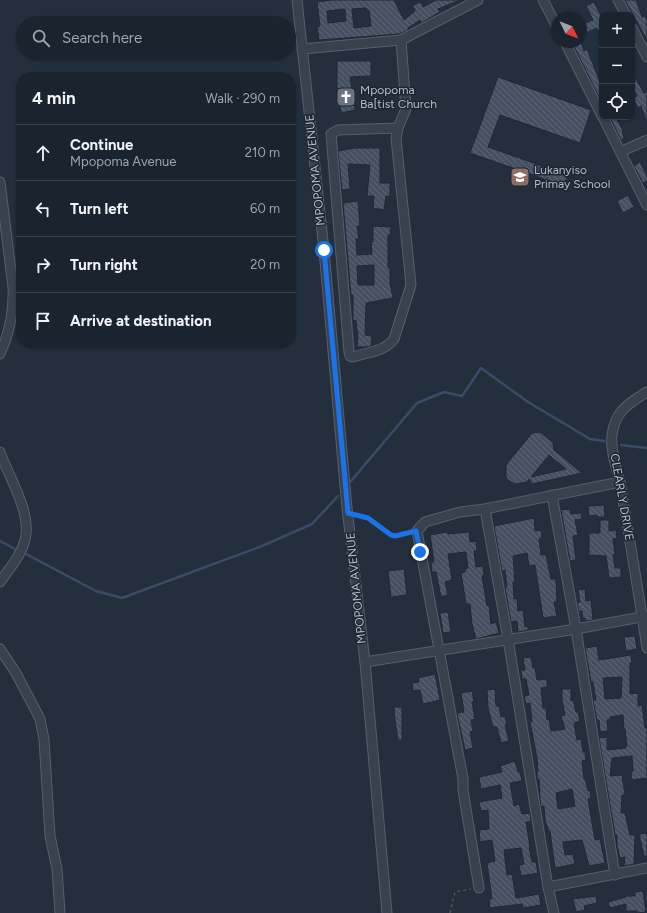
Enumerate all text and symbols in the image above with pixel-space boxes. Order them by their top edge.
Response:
north arrow [551,12,587,48]
map controls [599,12,635,120]
button: + [599,12,635,48]
search box [16,16,296,60]
icon: search [30,27,52,49]
text: Search here [62,29,142,47]
button: − [599,48,635,84]
place label: Mpopoma Ba[tist Church [360,83,437,111]
button: locate [599,84,635,120]
church icon: Mpopoma Ba[tist Church [335,86,357,108]
text: 4 min [32,88,76,108]
text: Walk · 290 m [205,91,280,106]
street label: MPOPOMA AVENUE [302,114,328,226]
text: Continue [70,136,133,154]
icon: ahead [32,142,54,164]
text: 210 m [245,145,280,160]
text: Mpopoma Avenue [70,154,176,169]
place label: Lukanyiso Primay School [534,163,610,191]
school or university icon: Lukanyiso Primay School [509,166,531,188]
icon: left [32,198,54,220]
text: Turn left [70,200,128,218]
text: 60 m [250,201,280,216]
route start [315,241,333,259]
icon: right [32,254,54,276]
text: Turn right [70,256,138,274]
text: 20 m [250,257,280,272]
icon: arrive [32,310,54,332]
text: Arrive at destination [70,312,211,330]
street label: CLEARLY DRIVE [607,452,637,542]
street label: MPOPOMA AVENUE [343,532,369,644]
route end [411,543,429,561]

